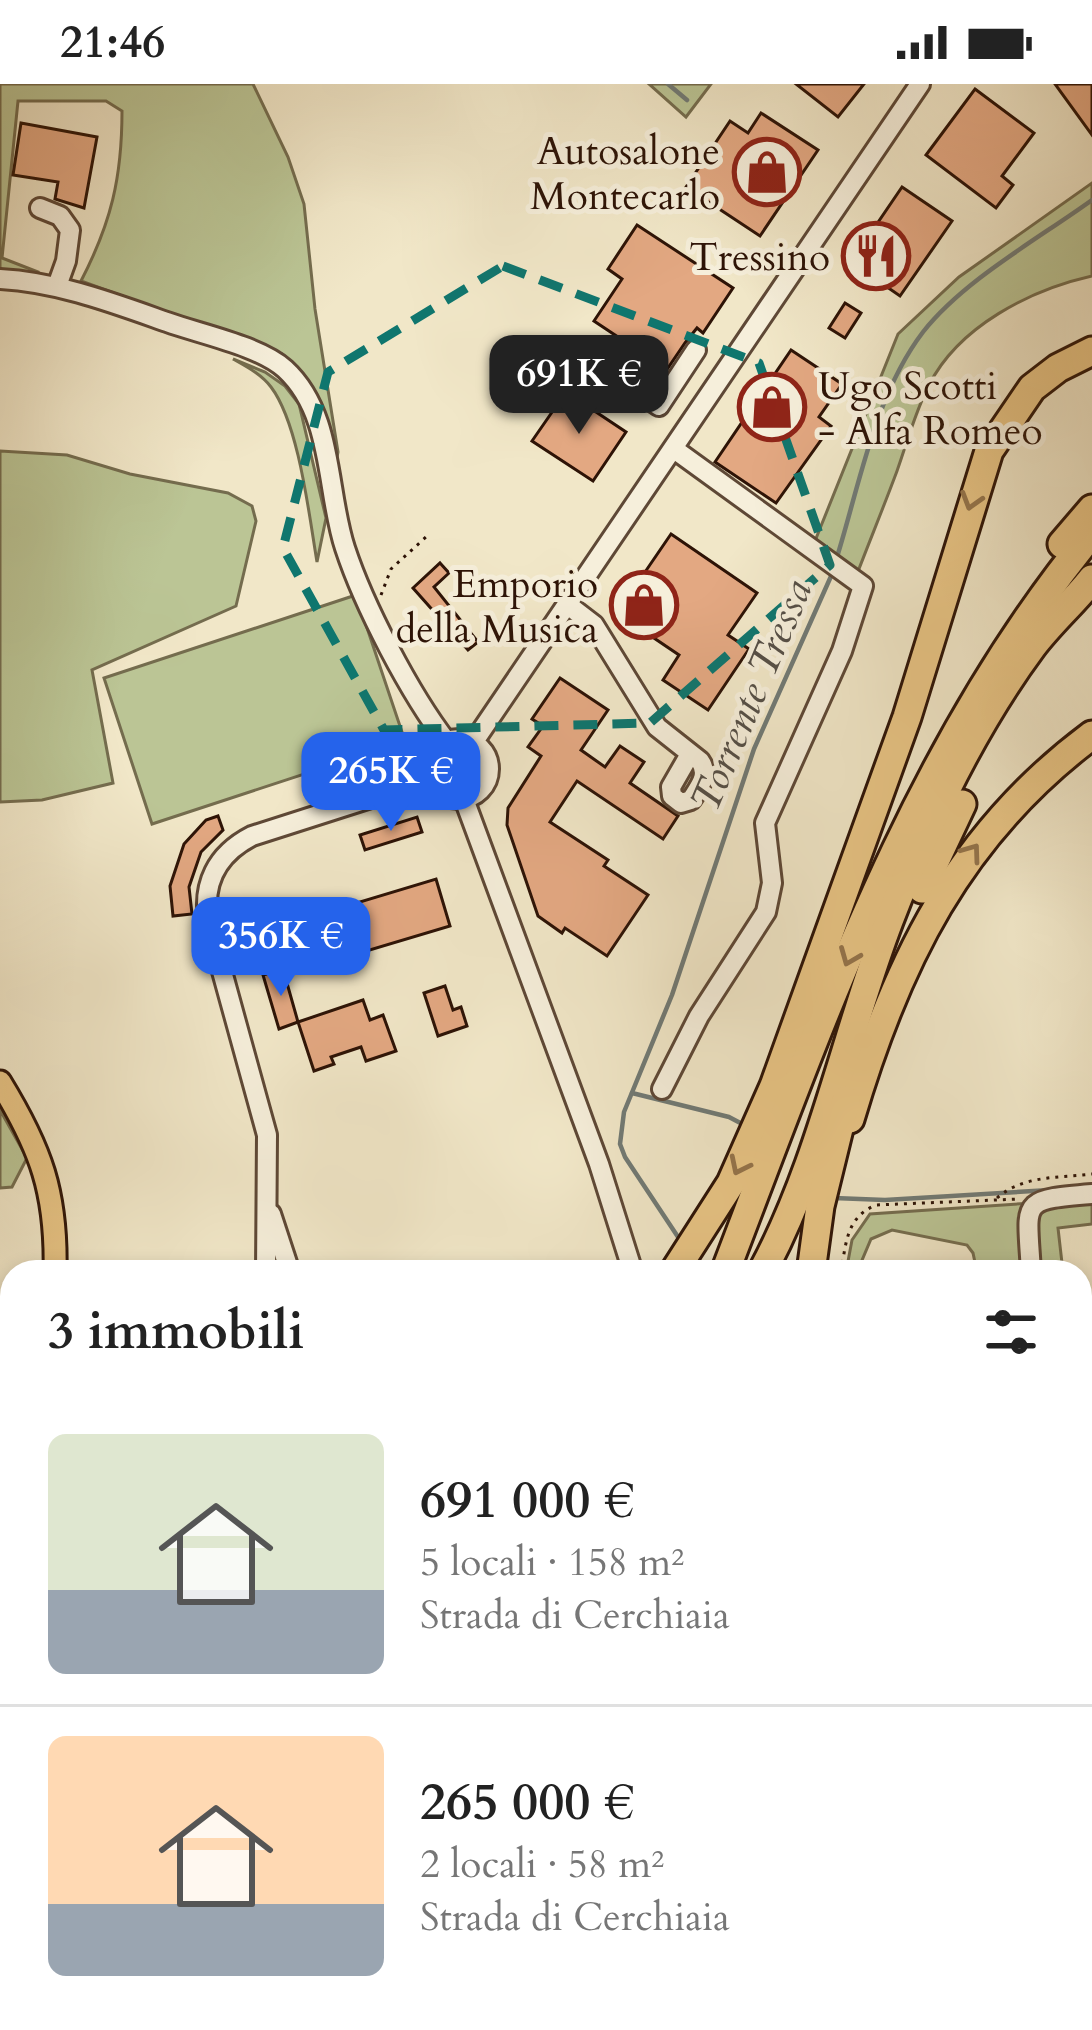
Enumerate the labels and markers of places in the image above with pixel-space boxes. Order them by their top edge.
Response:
place label: Autosalone Montecarlo [530,125,720,223]
shop icon: Autosalone Montecarlo [732,137,802,207]
restaurant icon: Tressino [841,221,911,291]
place label: Tressino [689,231,830,284]
pin: 691K € [481,335,677,437]
place label: Ugo Scotti - Alfa Romeo [818,360,1043,458]
shop icon: Ugo Scotti - Alfa Romeo [737,372,807,442]
place label: Emporio della Musica [396,558,598,656]
shop icon: Emporio della Musica [609,570,679,640]
pin: 265K € [293,732,489,834]
pin: 356K € [183,897,379,999]

